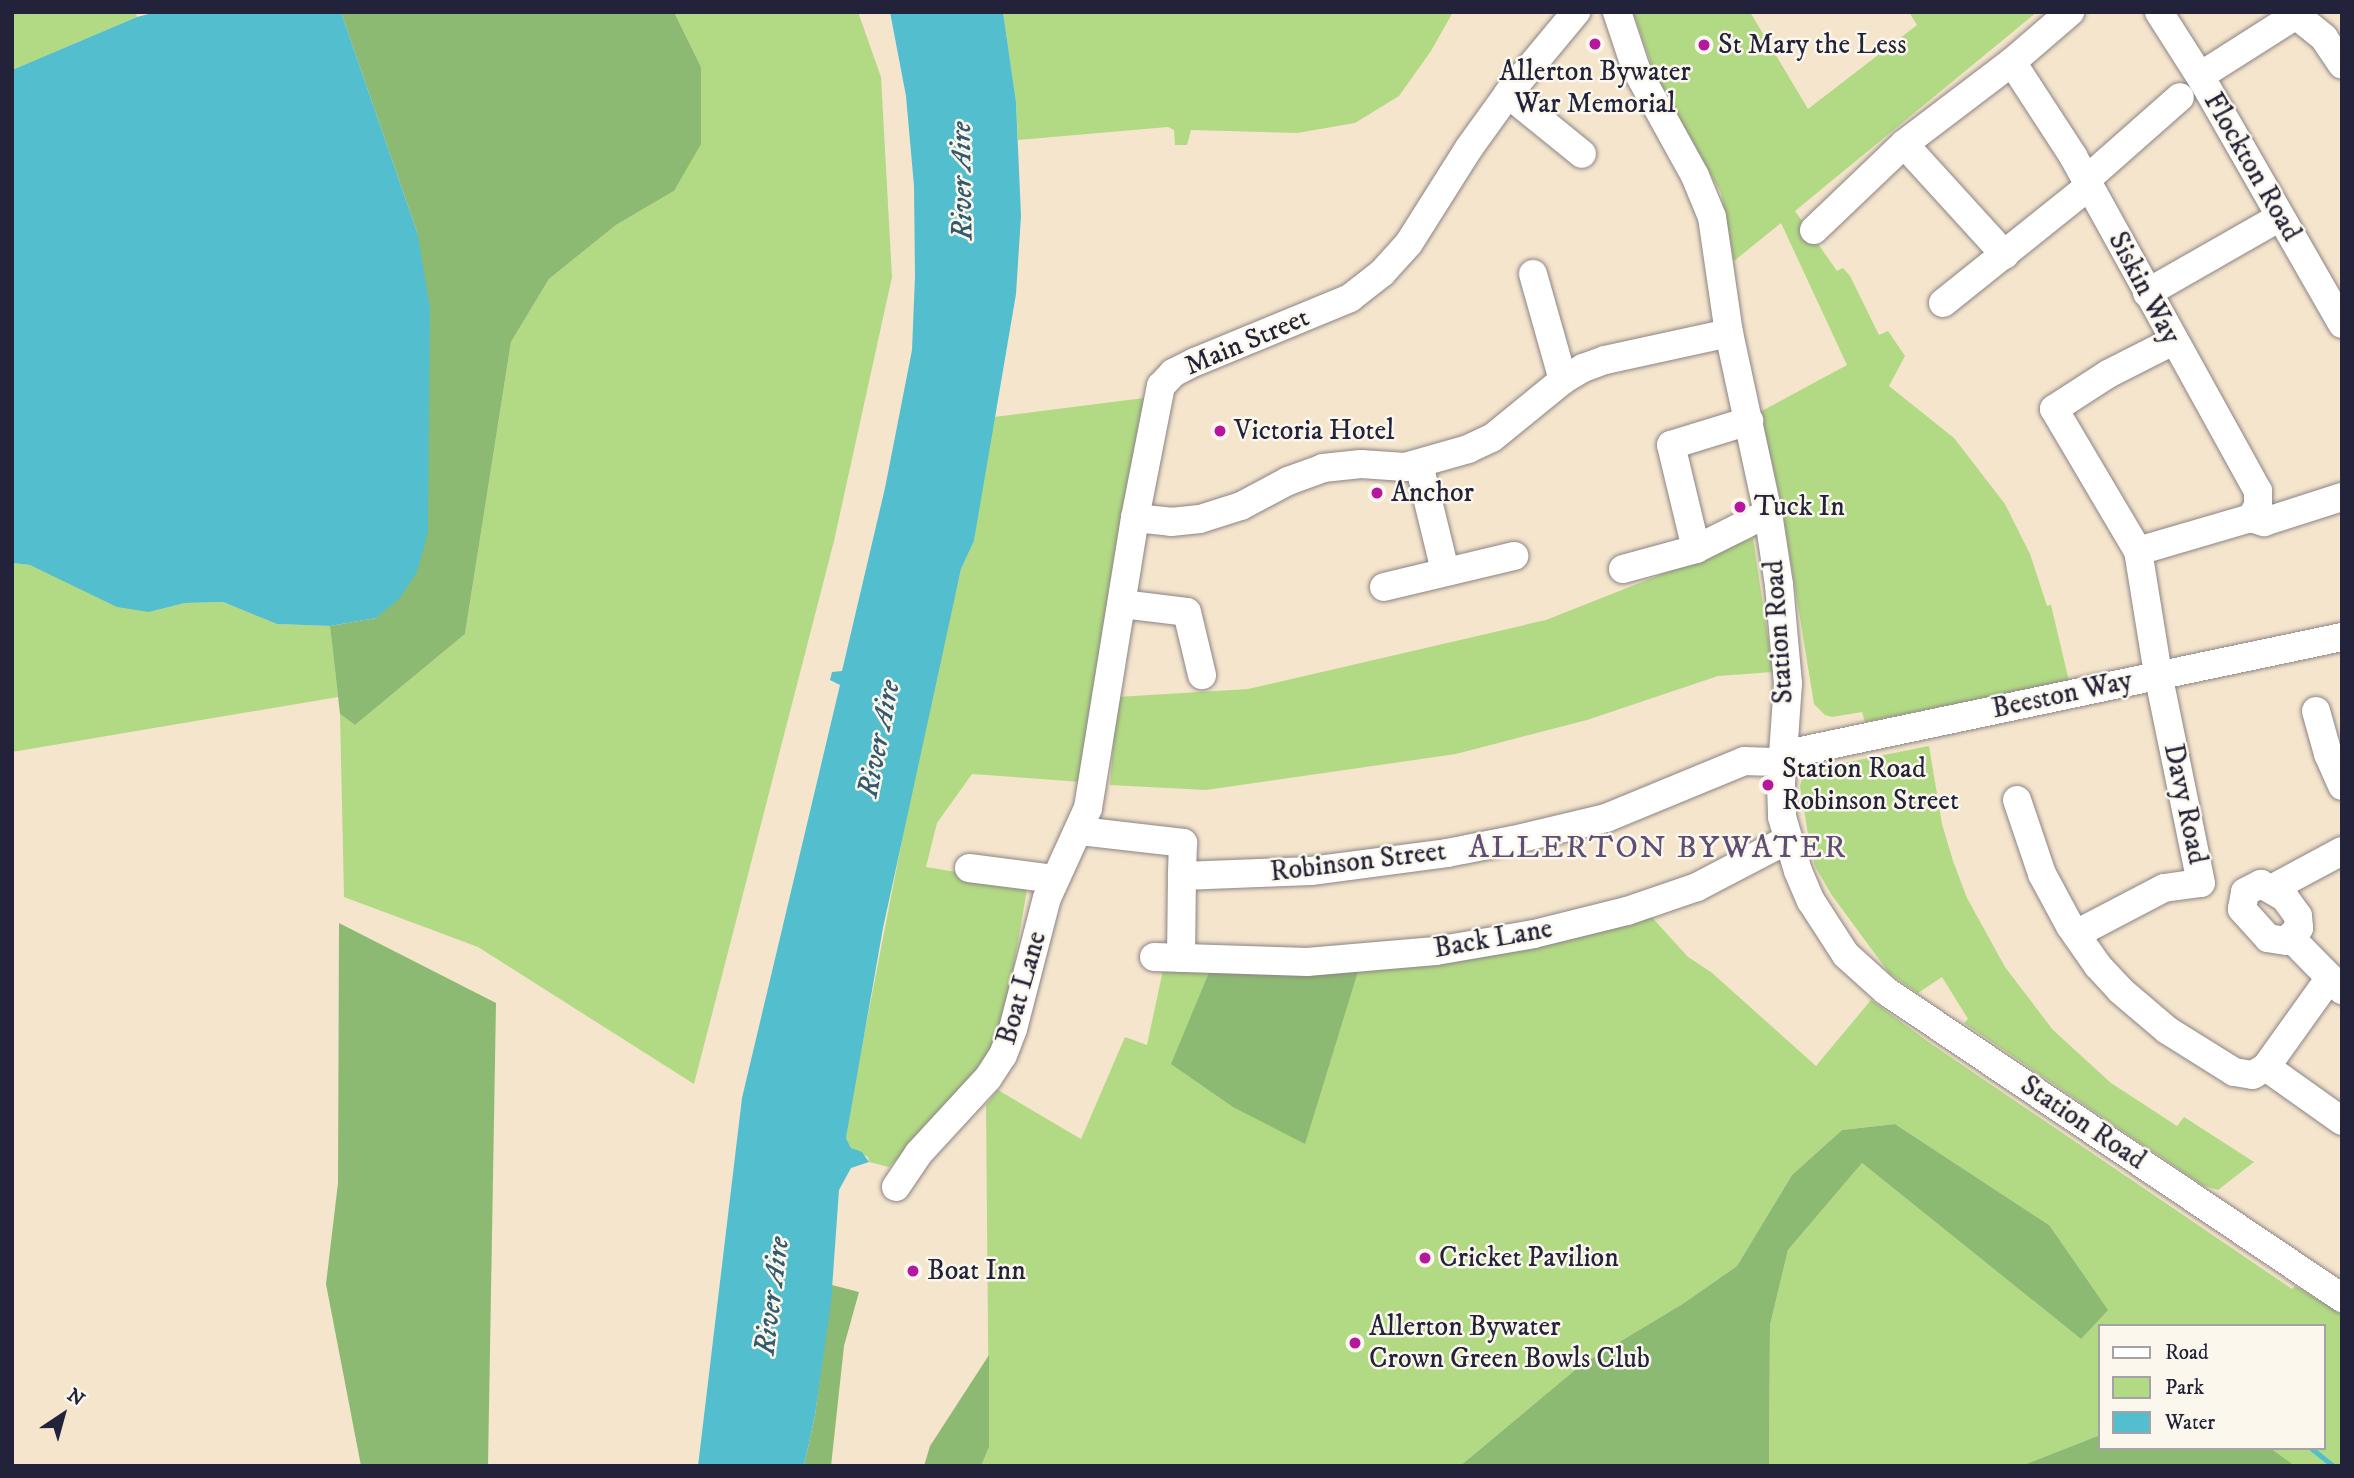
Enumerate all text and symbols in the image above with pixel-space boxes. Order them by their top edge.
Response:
place label: St Mary the Less [1718,28,1906,62]
marker: Allerton Bywater War Memorial [1587,36,1603,52]
marker: St Mary the Less [1696,37,1712,53]
place label: Allerton Bywater War Memorial [1499,55,1691,121]
street label: Flockton Road [2196,87,2308,247]
water label: River Aire [944,121,982,241]
street label: Siskin Way [2101,226,2187,350]
street label: Main Street [1180,301,1314,383]
place label: Victoria Hotel [1234,414,1394,448]
marker: Victoria Hotel [1212,423,1228,439]
place label: Anchor [1391,476,1474,510]
marker: Anchor [1369,485,1385,501]
place label: Tuck In [1754,490,1845,524]
marker: Tuck In [1732,499,1748,515]
street label: Station Road [1757,559,1801,705]
street label: Beeston Way [1989,664,2135,726]
water label: River Aire [851,677,909,801]
street label: Davy Road [2156,741,2214,867]
place label: Station Road Robinson Street [1782,752,1959,818]
marker: Station Road Robinson Street [1760,777,1776,793]
district label: ALLERTON BYWATER [1471,829,1845,867]
street label: Robinson Street [1268,835,1448,889]
street label: Back Lane [1431,912,1555,966]
street label: Boat Lane [990,927,1054,1049]
street label: Station Road [2014,1069,2152,1177]
water label: River Aire [748,1235,798,1357]
place label: Cricket Pavilion [1439,1241,1619,1275]
marker: Cricket Pavilion [1417,1250,1433,1266]
place label: Boat Inn [927,1254,1026,1288]
marker: Boat Inn [905,1263,921,1279]
place label: Allerton Bywater Crown Green Bowls Club [1369,1310,1650,1376]
legend [2098,1324,2326,1450]
marker: Allerton Bywater Crown Green Bowls Club [1347,1335,1363,1351]
text: Road [2165,1340,2209,1366]
text: Park [2165,1375,2204,1401]
north arrow [28,1380,98,1450]
text: N [63,1384,89,1411]
text: Water [2165,1410,2215,1436]

